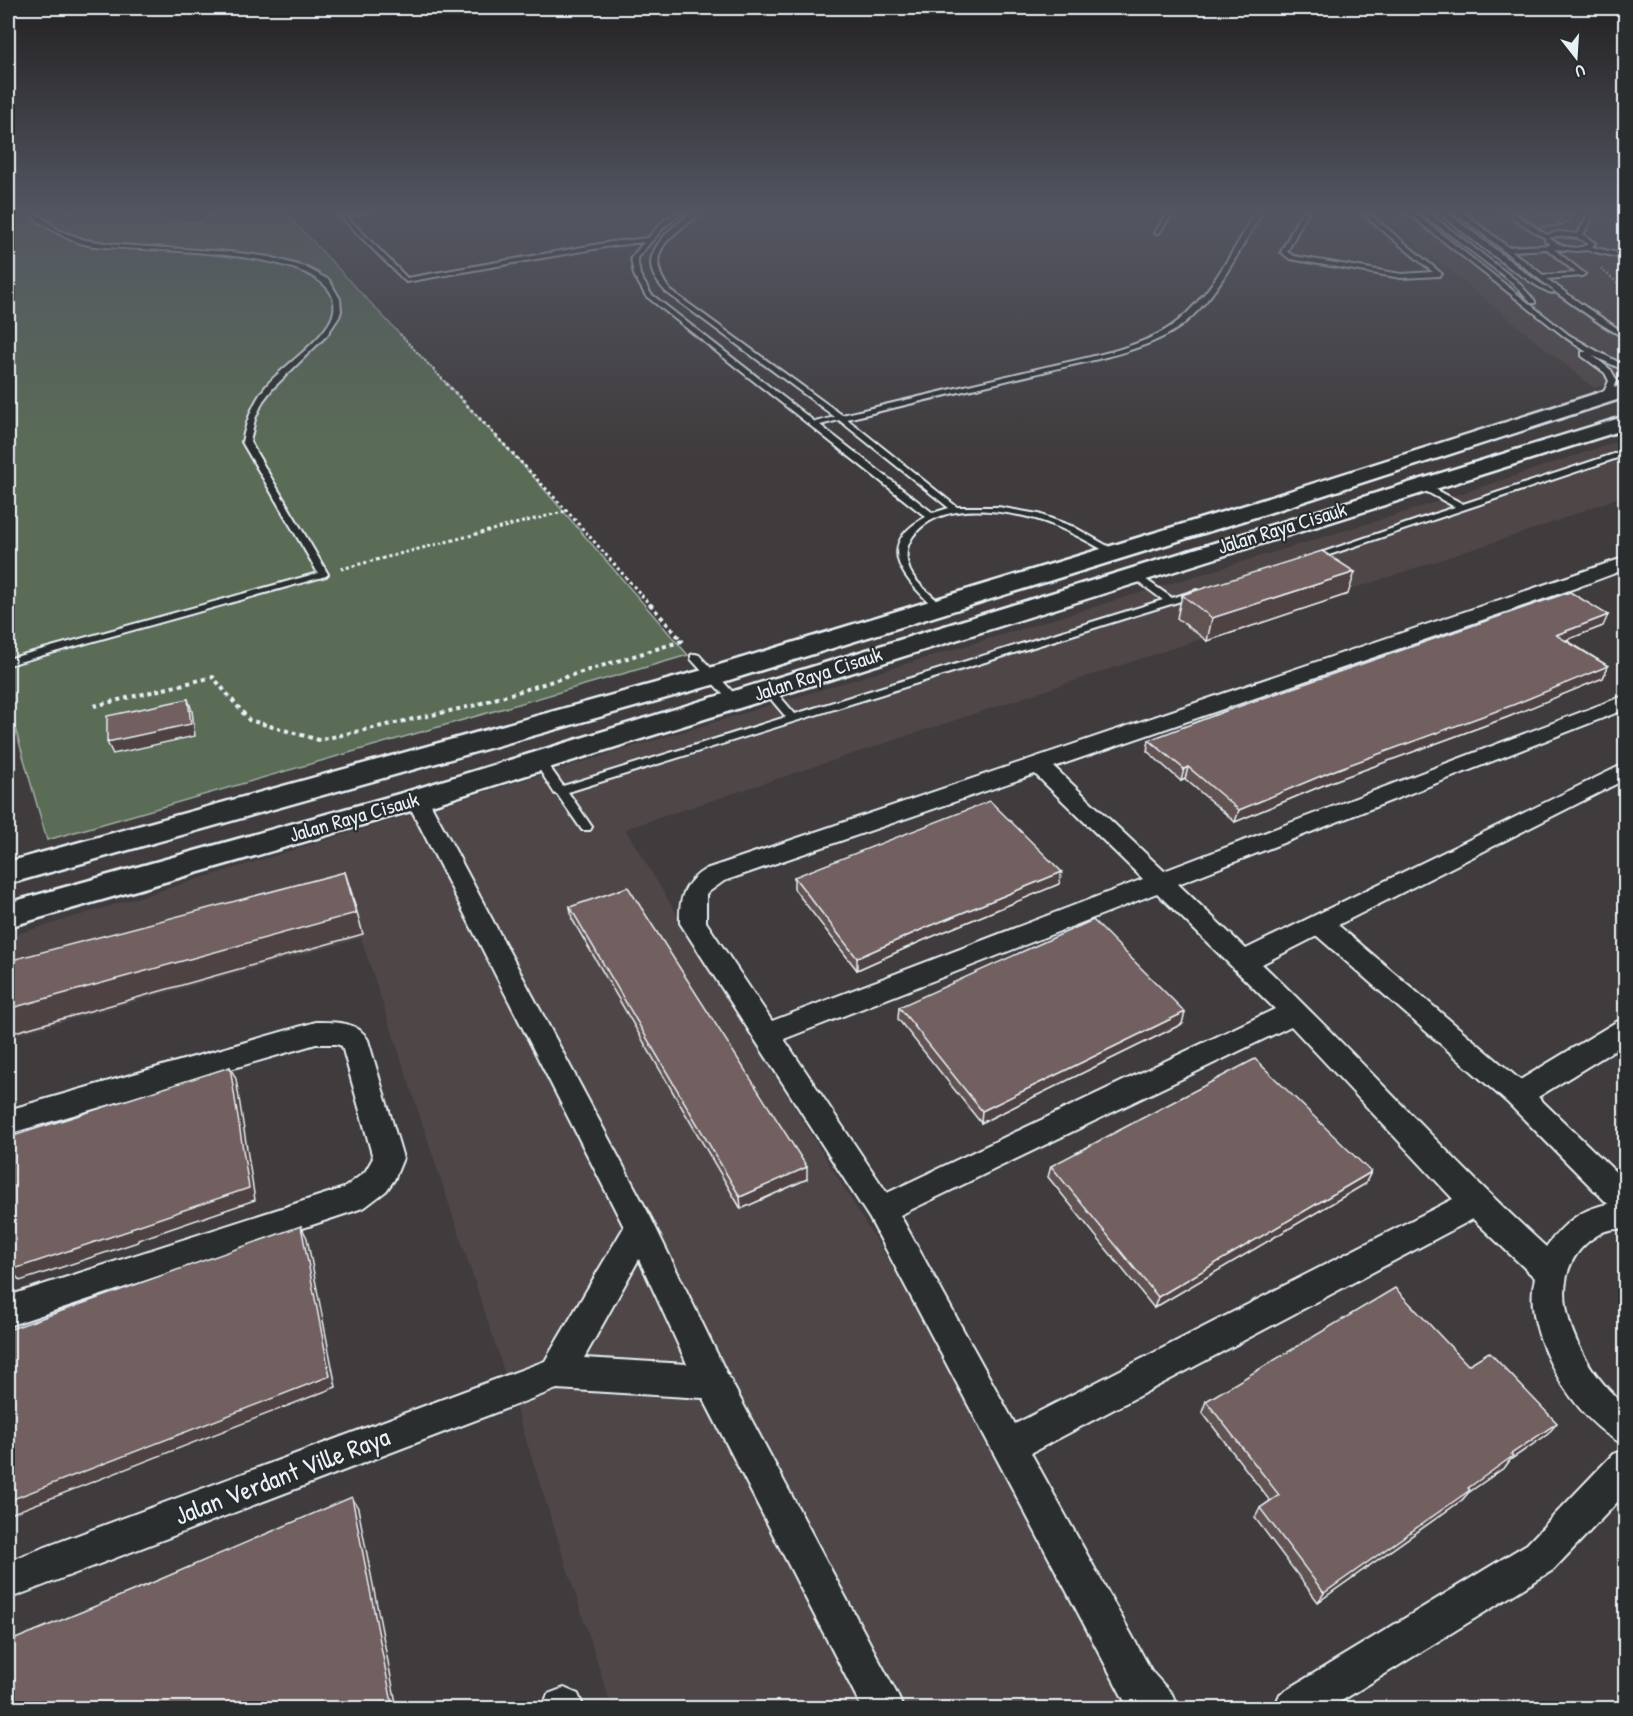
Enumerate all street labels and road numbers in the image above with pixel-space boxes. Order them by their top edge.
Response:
street label: Jalan Raya Cisauk [1214,494,1350,561]
street label: Jalan Raya Cisauk [750,639,886,708]
street label: Jalan Raya Cisauk [286,784,422,849]
street label: Jalan Verdant Ville Raya [169,1418,394,1533]

